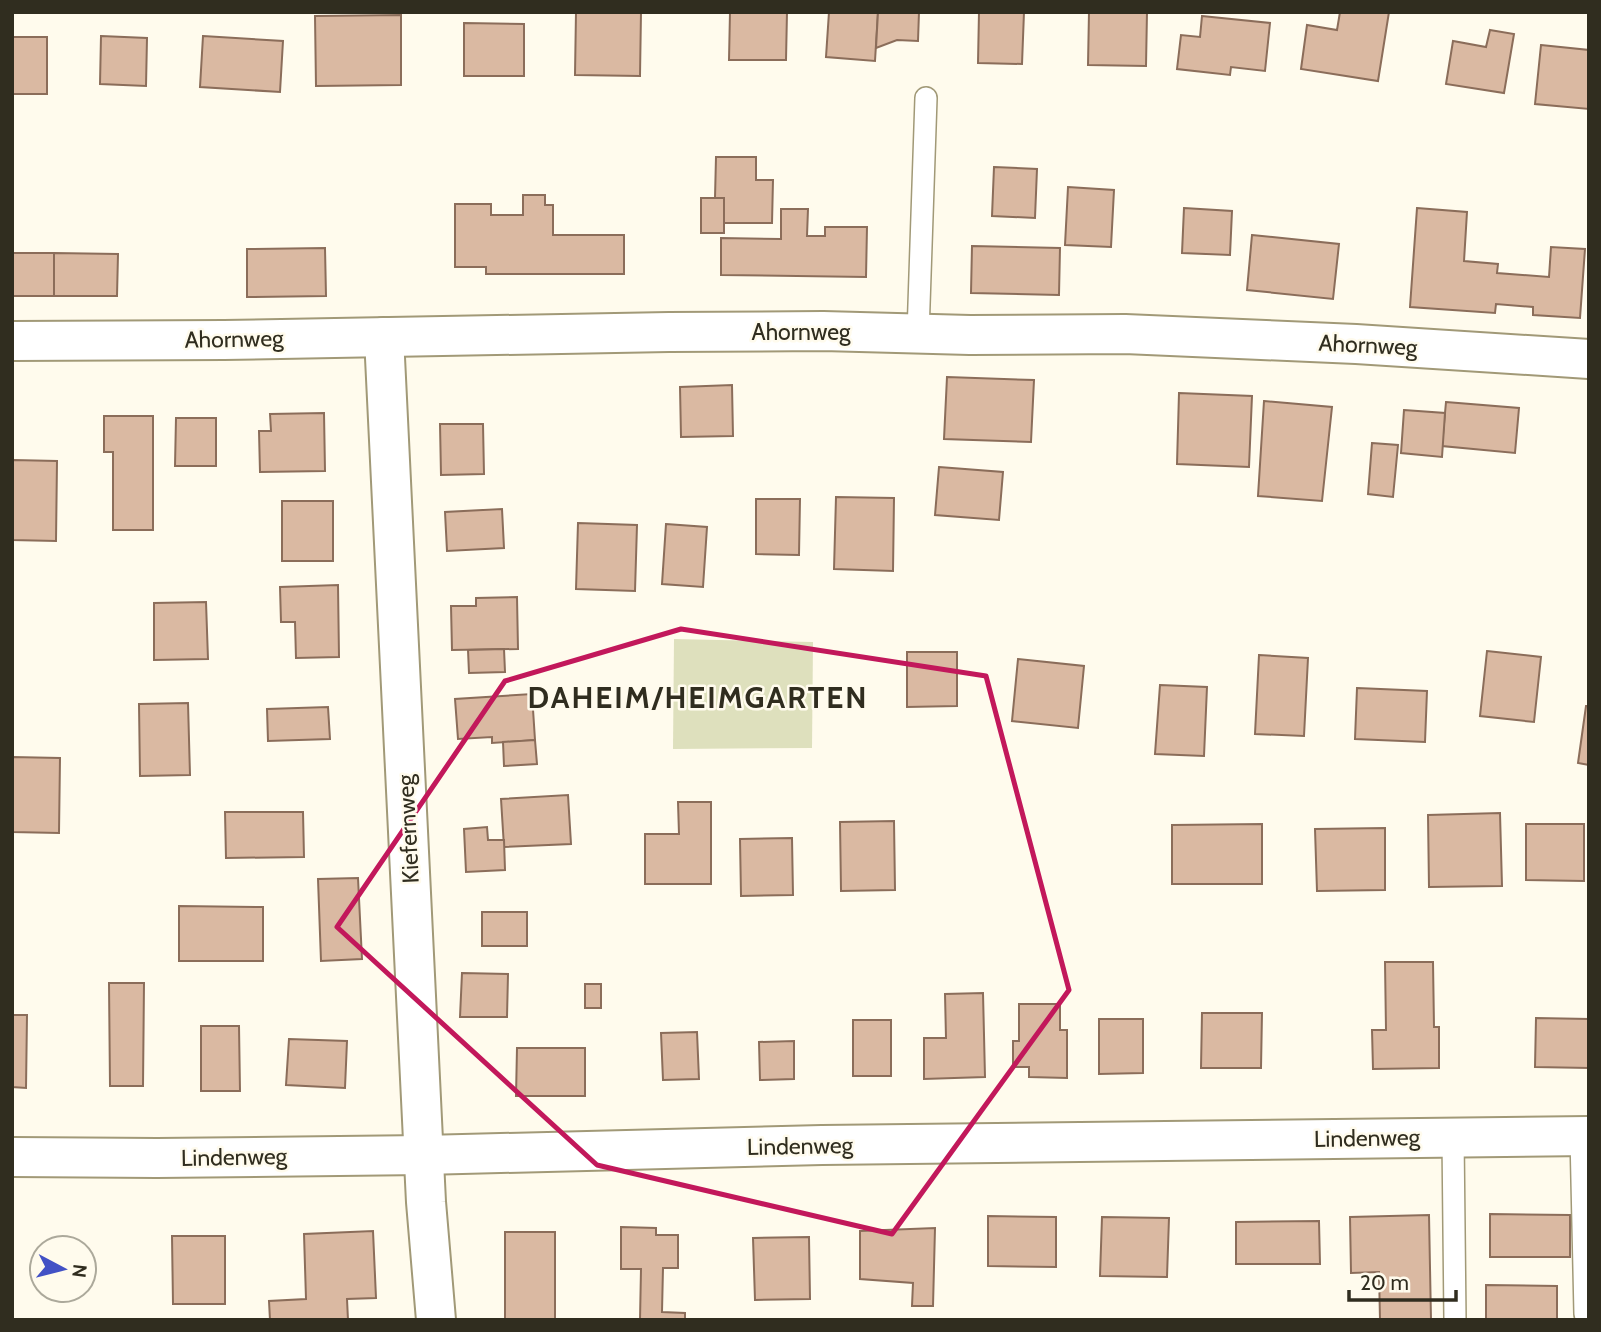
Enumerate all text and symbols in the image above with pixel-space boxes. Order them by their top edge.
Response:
street label: Ahornweg [751,318,851,346]
street label: Ahornweg [184,324,284,354]
street label: Ahornweg [1318,328,1419,362]
district label: DAHEIM/HEIMGARTEN [527,679,869,716]
street label: Kiefernweg [391,773,425,884]
street label: Lindenweg [1314,1123,1421,1153]
street label: Lindenweg [747,1131,854,1161]
street label: Lindenweg [181,1142,288,1172]
north arrow [28,1234,98,1304]
scale bar [1349,1258,1456,1302]
text: N [67,1263,92,1279]
text: 20 m [1360,1270,1409,1295]

